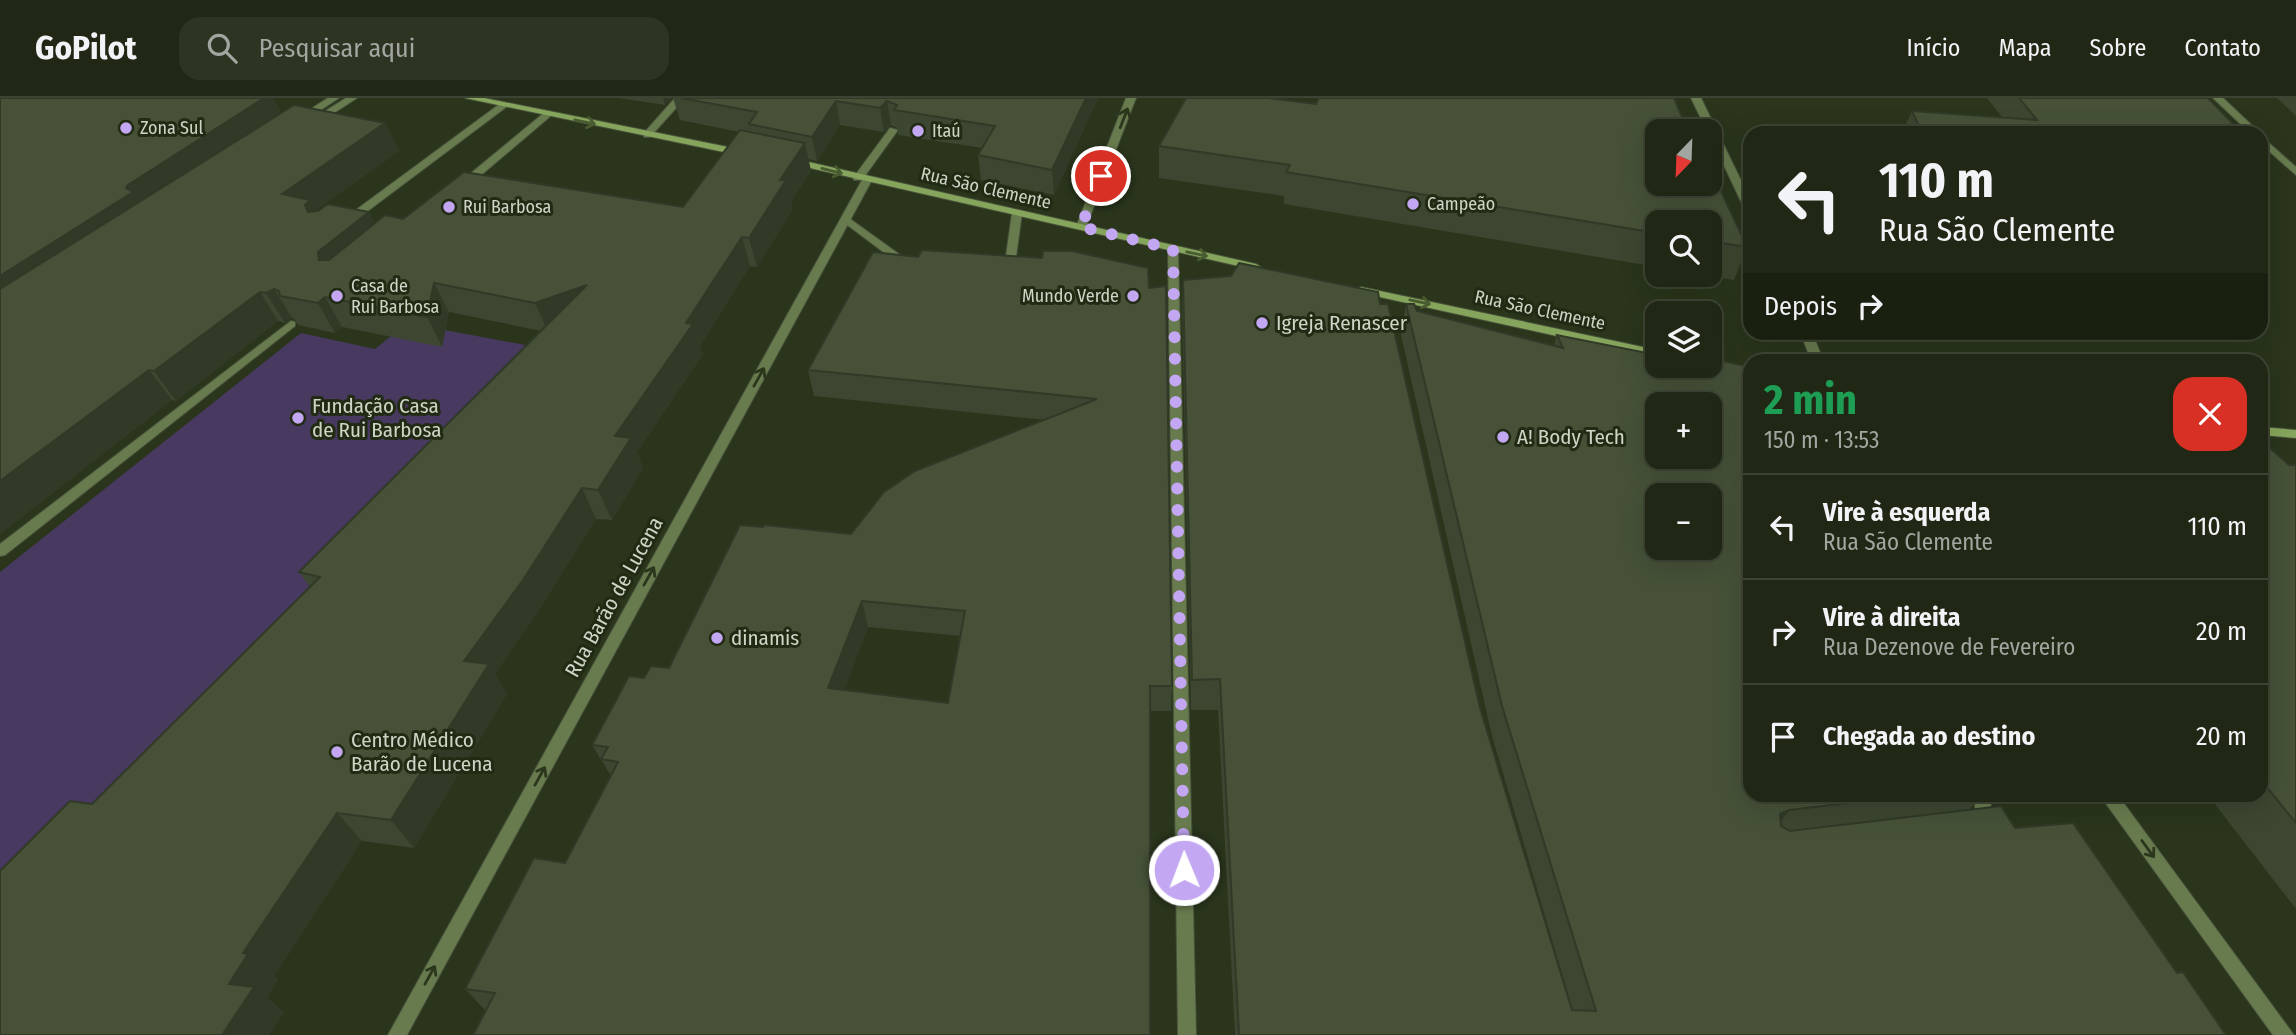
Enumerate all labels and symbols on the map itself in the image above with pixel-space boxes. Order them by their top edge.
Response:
one-way arrow [1118,108,1131,129]
one-way arrow [573,116,596,129]
place label: Zona Sul [140,117,203,139]
north arrow [1645,119,1722,196]
marker: Zona Sul [118,120,134,136]
place label: Itaú [932,120,961,142]
marker: Itaú [910,123,926,139]
pin [1071,146,1131,206]
street label: Rua São Clemente [919,162,1053,214]
one-way arrow [820,165,843,178]
place label: Campeão [1427,193,1495,215]
place label: Rui Barbosa [463,196,552,218]
marker: Campeão [1405,196,1421,212]
marker: Rui Barbosa [441,199,457,215]
one-way arrow [1185,248,1208,262]
place label: Casa de Rui Barbosa [351,275,440,318]
place label: Mundo Verde [1022,285,1119,307]
street label: Rua São Clemente [1473,285,1607,335]
marker: Casa de Rui Barbosa [329,288,345,304]
marker: Mundo Verde [1125,288,1141,304]
one-way arrow [1408,296,1431,310]
place label: Igreja Renascer [1276,310,1408,336]
marker: Igreja Renascer [1254,315,1270,331]
one-way arrow [753,367,766,388]
place label: Fundação Casa de Rui Barbosa [312,393,442,443]
marker: Fundação Casa de Rui Barbosa [290,410,306,426]
place label: A! Body Tech [1517,424,1625,450]
marker: A! Body Tech [1495,429,1511,445]
street label: Rua Barão de Lucena [559,512,669,682]
one-way arrow [642,567,656,587]
place label: dinamis [731,625,799,651]
marker: dinamis [709,630,725,646]
place label: Centro Médico Barão de Lucena [351,727,493,777]
marker: Centro Médico Barão de Lucena [329,744,345,760]
one-way arrow [534,766,547,787]
position arrow [1147,833,1221,907]
one-way arrow [2140,840,2155,858]
one-way arrow [424,965,437,986]

